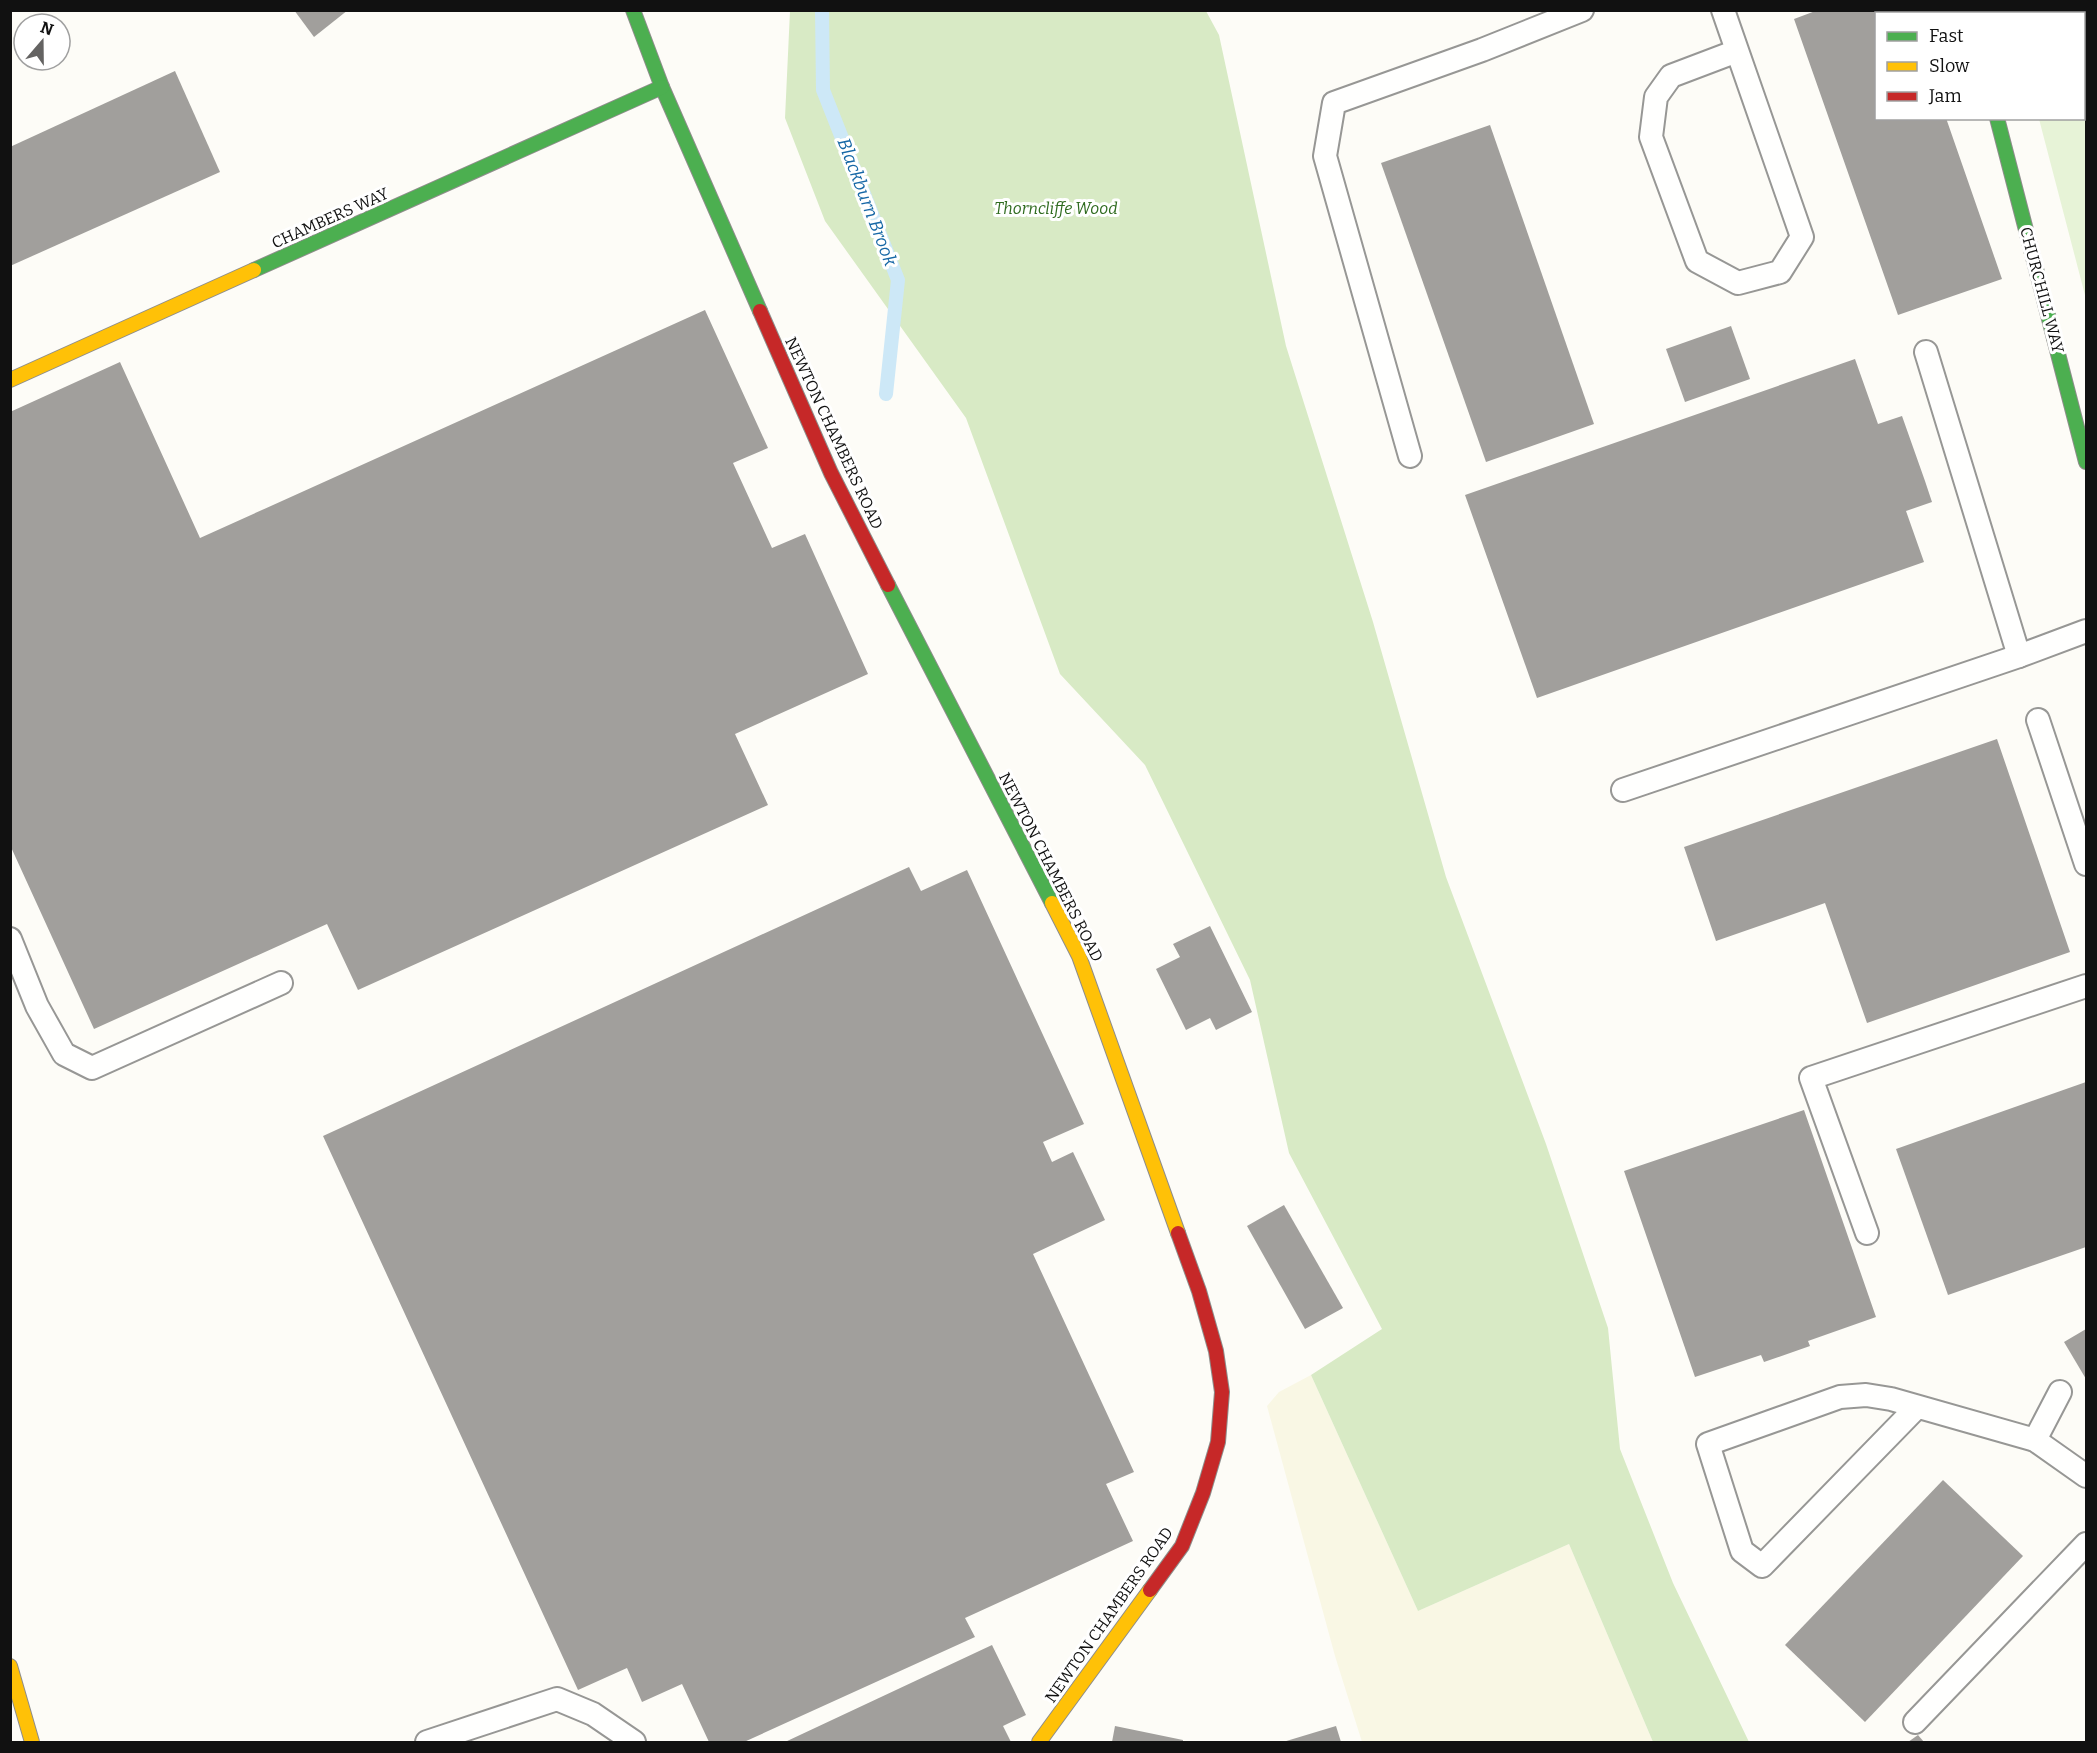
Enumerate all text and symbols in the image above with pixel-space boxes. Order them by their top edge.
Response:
north arrow [12,12,72,72]
legend [1875,12,2085,120]
text: N [38,17,56,39]
text: Fast [1929,25,1964,47]
text: Slow [1929,55,1970,77]
text: Jam [1928,85,1962,107]
water label: Blackburn Brook [833,135,902,269]
street label: CHAMBERS WAY [269,183,392,252]
park label: Thorncliffe Wood [994,199,1118,218]
street label: CHURCHILL WAY [2016,225,2068,356]
street label: NEWTON CHAMBERS ROAD [781,334,887,532]
street label: NEWTON CHAMBERS ROAD [995,769,1107,965]
street label: NEWTON CHAMBERS ROAD [1041,1524,1177,1706]

